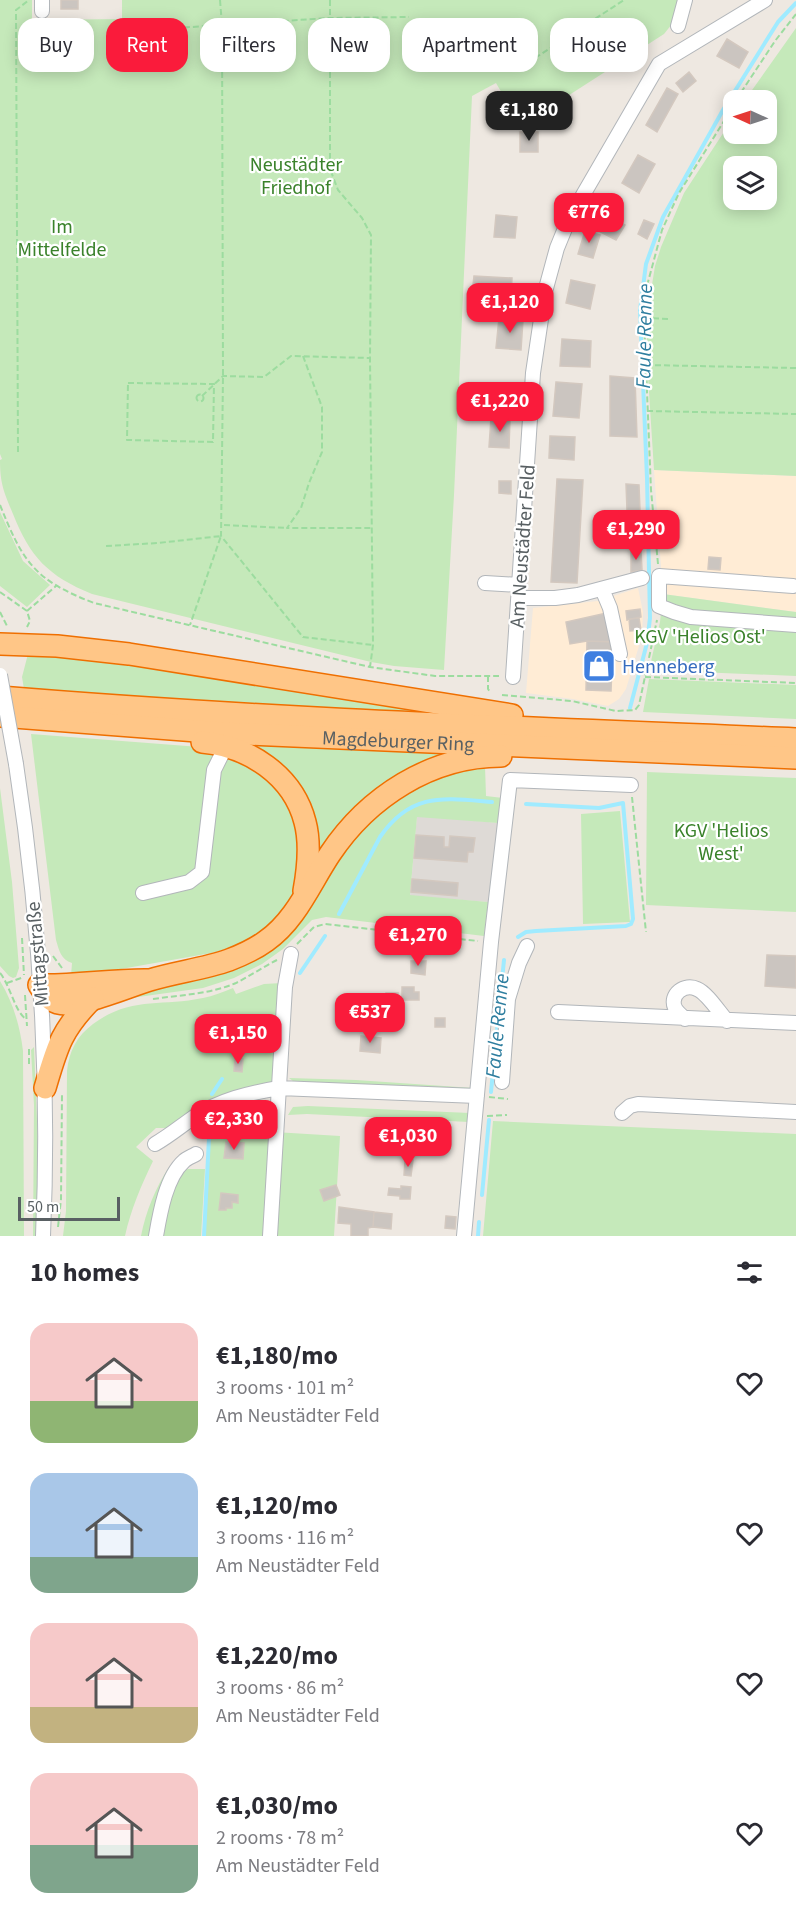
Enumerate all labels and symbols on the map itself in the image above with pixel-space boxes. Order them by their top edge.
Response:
north arrow [723,90,777,144]
pin: €1,180 [480,91,578,142]
park label: Neustädter Friedhof [250,151,342,202]
pin: €776 [553,193,625,244]
park label: Im Mittelfelde [17,213,107,264]
pin: €1,120 [461,283,559,334]
water label: Faule Renne [628,283,660,389]
pin: €1,220 [451,382,549,433]
street label: Am Neustädter Feld [503,463,543,629]
pin: €1,290 [587,510,685,561]
park label: KGV 'Helios Ost' [634,623,766,651]
shop icon: Henneberg [581,648,617,684]
place label: Henneberg [622,653,715,681]
street label: Magdeburger Ring [321,724,475,759]
park label: KGV 'Helios West' [674,817,768,868]
street label: Mittagstraße [19,900,57,1007]
pin: €1,270 [369,916,467,967]
water label: Faule Renne [477,972,517,1080]
pin: €537 [334,993,406,1044]
pin: €1,150 [189,1014,287,1065]
pin: €2,330 [185,1100,283,1151]
pin: €1,030 [359,1117,457,1168]
scale bar [18,1194,120,1222]

